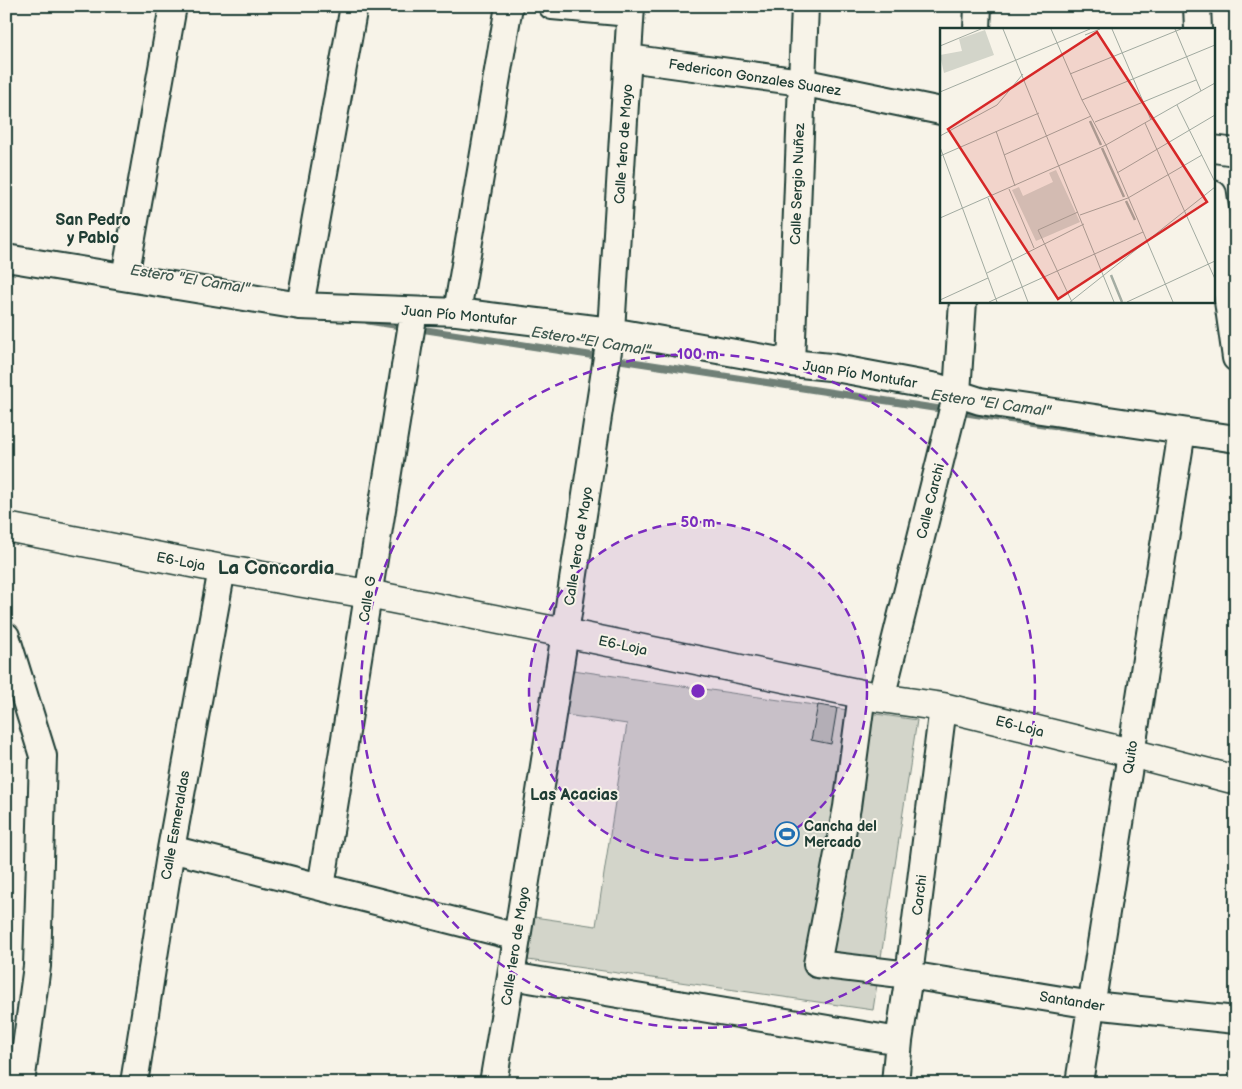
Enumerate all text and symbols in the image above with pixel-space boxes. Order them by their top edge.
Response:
inset map [940,28,1214,302]
street label: Federicon Gonzales Suarez [667,55,843,100]
street label: Calle 1ero de Mayo [611,83,636,205]
street label: Calle Sergio Nuñez [787,123,808,245]
district label: San Pedro y Pablo [55,211,131,248]
water label: Estero "El Camal" [129,261,252,299]
street label: Juan Pío Montufar [401,302,518,329]
water label: Estero "El Camal" [530,323,653,361]
text: 100 m [677,345,719,364]
street label: Juan Pío Montufar [802,357,919,392]
water label: Estero "El Camal" [930,386,1053,421]
street label: Calle Carchi [913,462,948,541]
street label: Calle 1ero de Mayo [561,485,596,607]
text: 50 m [681,513,716,532]
street label: E6-Loja [155,548,207,575]
district label: La Concordia [218,557,334,580]
street label: Calle G [355,574,380,623]
street label: E6-Loja [597,632,649,659]
centre of rings [689,682,707,700]
street label: E6-Loja [994,712,1046,741]
street label: Quito [1119,739,1142,775]
street label: Calle Esmeraldas [158,769,193,881]
district label: Las Acacias [530,786,618,805]
place label: Cancha del Mercado [804,818,877,851]
sports icon: Cancha del Mercado [774,821,800,847]
street label: Carchi [909,874,930,917]
street label: Calle 1ero de Mayo [498,885,533,1007]
street label: Santander [1038,988,1106,1015]

